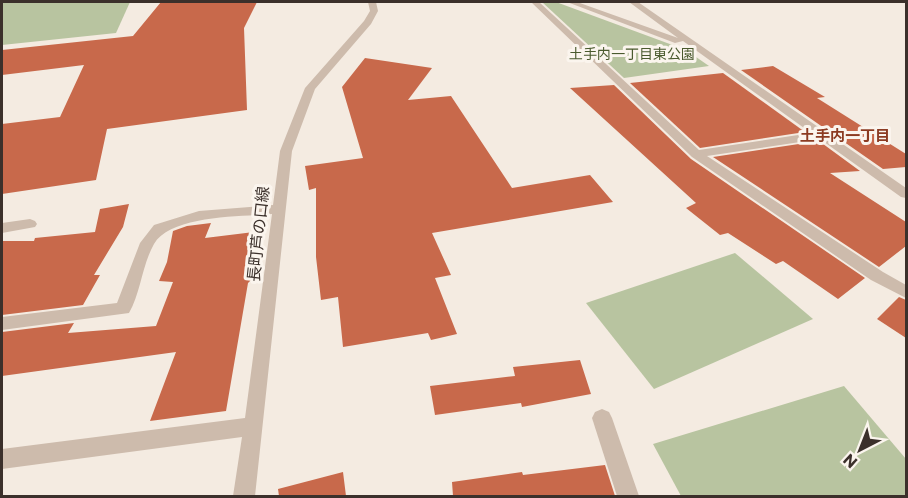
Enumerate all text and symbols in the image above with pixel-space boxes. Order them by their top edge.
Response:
park label: 土手内一丁目東公園 [569,45,695,62]
district label: 土手内一丁目 [800,126,890,144]
street label: 長町芦の口線 [243,185,272,283]
north arrow [830,420,890,480]
text: N [839,450,860,473]

